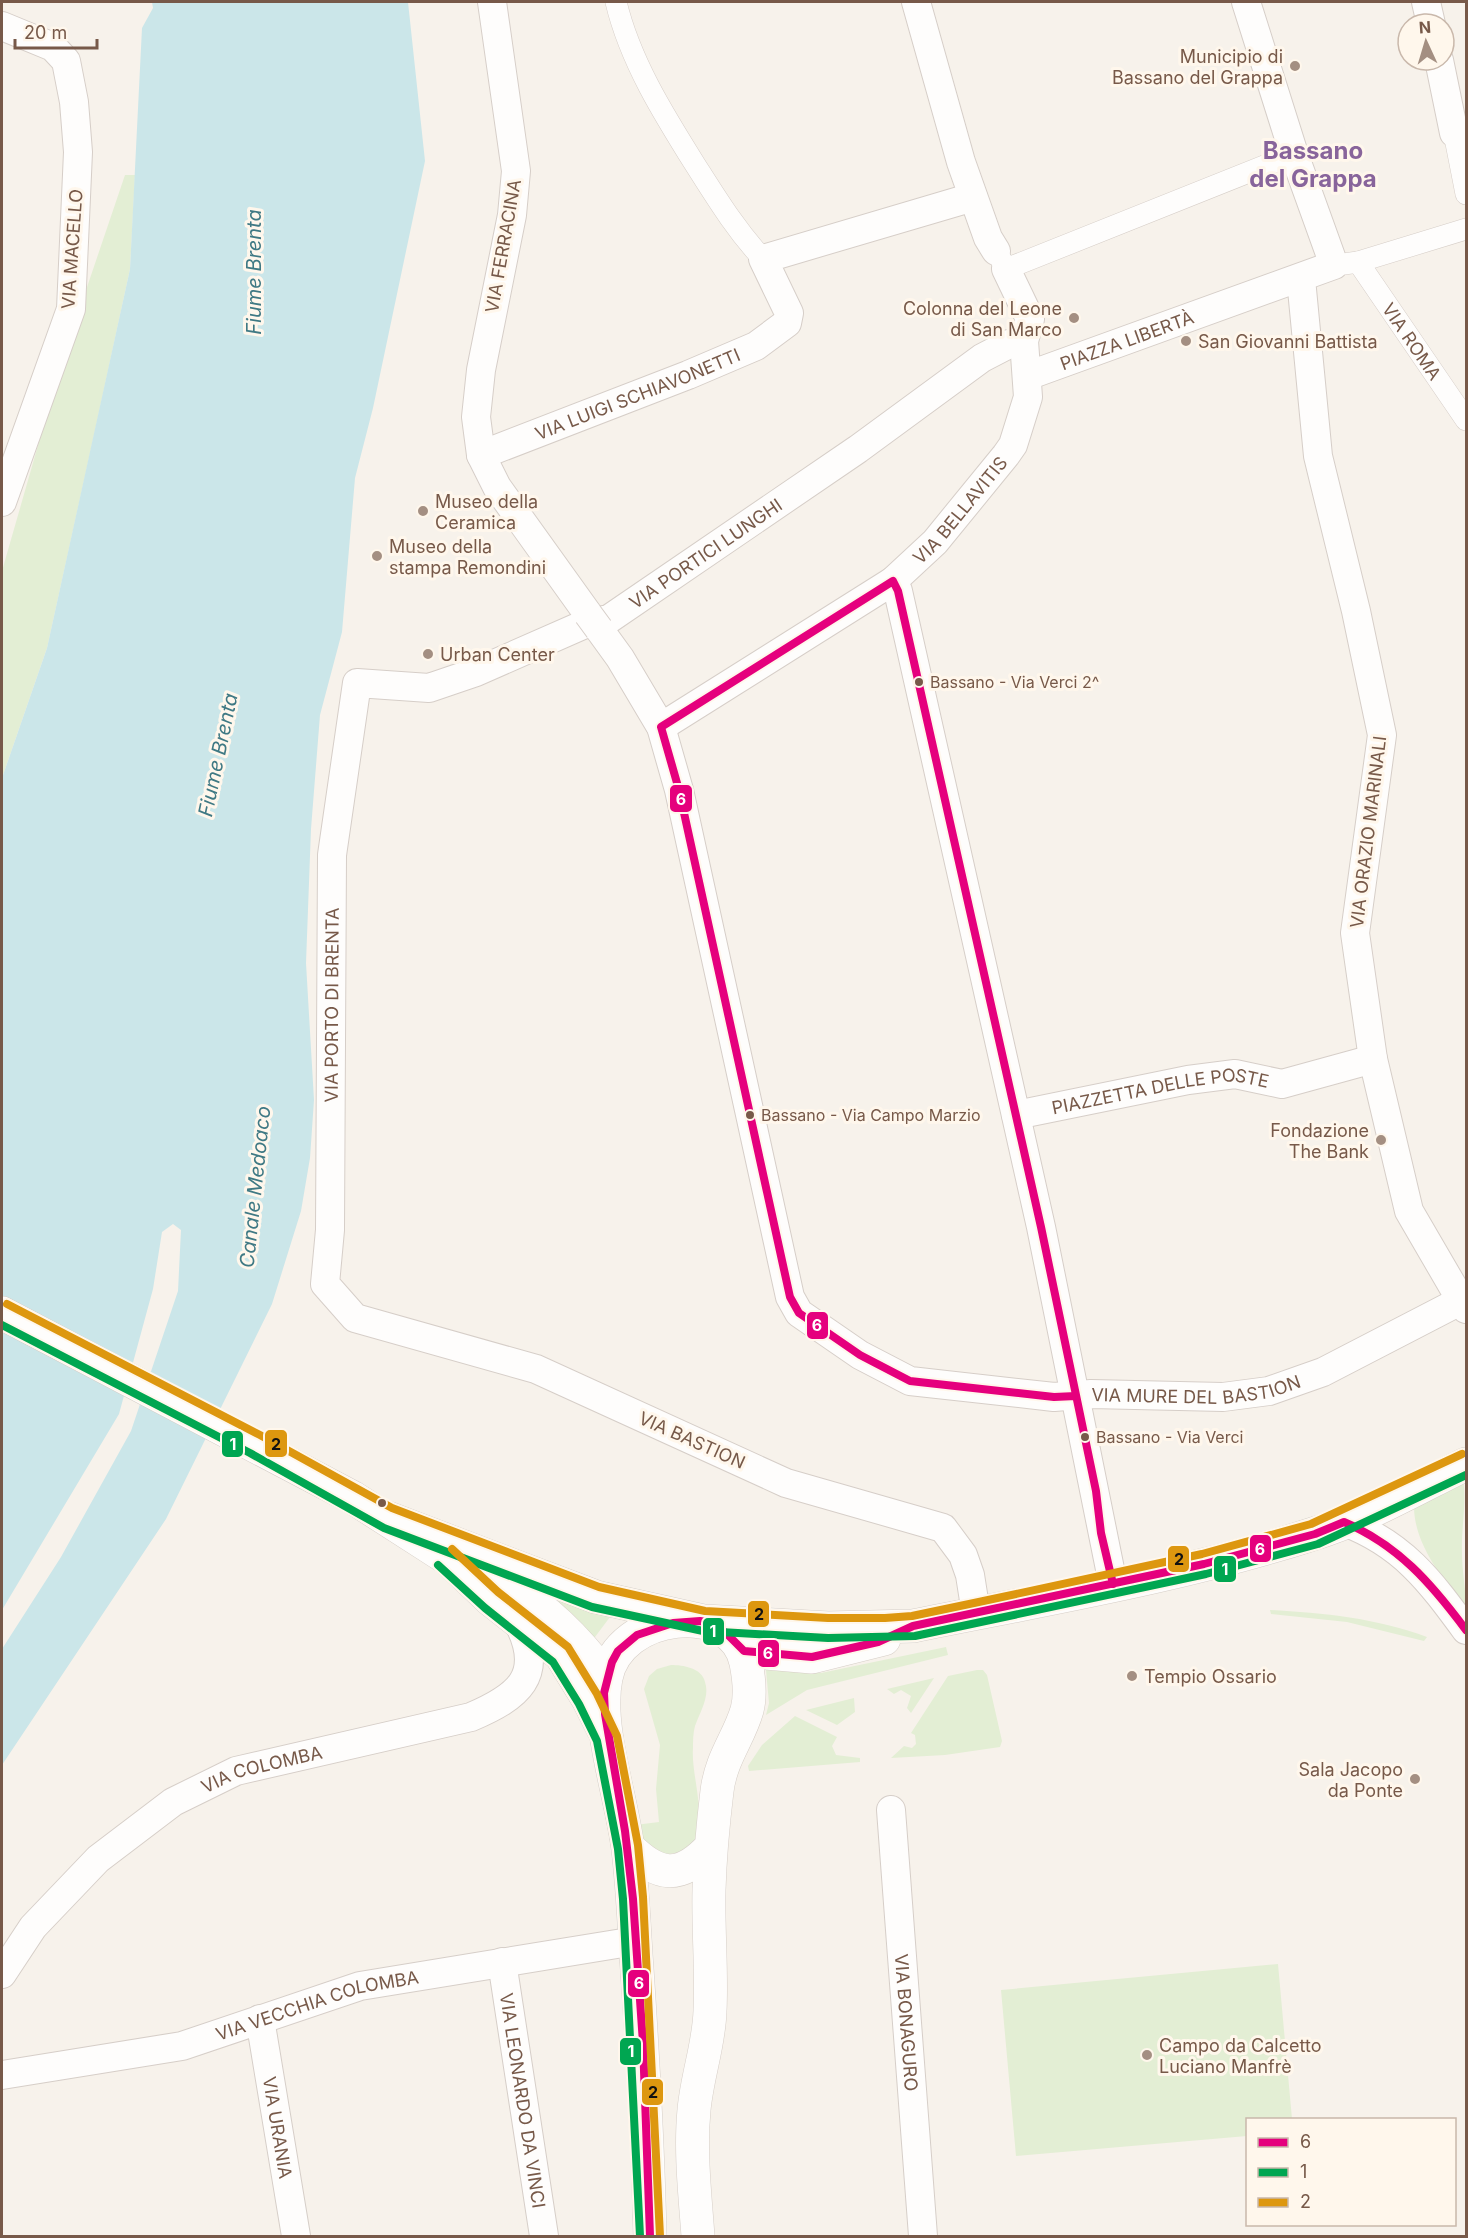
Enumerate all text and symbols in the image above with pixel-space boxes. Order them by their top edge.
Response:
scale bar [15,12,98,50]
north arrow [1396,12,1456,72]
text: N [1418,17,1432,37]
text: 20 m [24,22,67,43]
place label: Municipio di Bassano del Grappa [1112,46,1283,88]
marker: Municipio di Bassano del Grappa [1288,59,1302,73]
district label: Bassano del Grappa [1249,136,1377,193]
street label: VIA FERRACINA [481,178,525,314]
street label: VIA MACELLO [57,188,87,310]
water label: Fiume Brenta [242,209,266,335]
place label: Colonna del Leone di San Marco [903,298,1062,340]
street label: VIA ROMA [1378,299,1446,384]
street label: PIAZZA LIBERTÀ [1057,305,1196,374]
marker: Colonna del Leone di San Marco [1067,311,1081,325]
place label: San Giovanni Battista [1198,331,1378,352]
marker: San Giovanni Battista [1179,334,1193,348]
street label: VIA LUIGI SCHIAVONETTI [532,344,743,444]
street label: VIA BELLAVITIS [908,452,1011,568]
place label: Museo della Ceramica [435,491,538,533]
street label: VIA PORTICI LUNGHI [625,494,786,613]
marker: Museo della Ceramica [416,504,430,518]
place label: Museo della stampa Remondini [389,536,546,578]
marker: Museo della stampa Remondini [370,549,384,563]
place label: Urban Center [440,644,555,665]
marker: Urban Center [421,647,435,661]
place label: Bassano - Via Verci 2^ [930,672,1099,692]
marker: Bassano - Via Verci 2^ [913,676,925,688]
water label: Fiume Brenta [193,691,243,819]
street label: VIA ORAZIO MARINALI [1346,735,1390,929]
line badge: 6 [669,784,693,813]
text: 6 [676,789,686,809]
street label: VIA PORTO DI BRENTA [320,908,342,1102]
street label: PIAZZETTA DELLE POSTE [1050,1064,1271,1118]
water label: Canale Medoaco [235,1105,275,1269]
place label: Bassano - Via Campo Marzio [761,1105,980,1125]
marker: Bassano - Via Campo Marzio [744,1109,756,1121]
place label: Fondazione The Bank [1270,1120,1369,1162]
marker: Fondazione The Bank [1374,1133,1388,1147]
line badge: 6 [806,1311,829,1340]
text: 6 [812,1315,822,1335]
street label: VIA MURE DEL BASTION [1091,1370,1303,1408]
street label: VIA BASTION [636,1407,748,1473]
place label: Bassano - Via Verci [1096,1427,1243,1447]
line badge: 2 [264,1429,288,1458]
line badge: 1 [221,1430,244,1458]
marker: Bassano - Via Verci [1079,1431,1091,1443]
text: 1 [230,1434,236,1454]
text: 2 [271,1434,281,1454]
unlabelled marker [376,1497,388,1509]
line badge: 6 [1249,1534,1272,1563]
text: 6 [1255,1539,1265,1559]
line badge: 2 [1167,1545,1190,1573]
text: 2 [1174,1549,1184,1569]
line badge: 1 [1213,1555,1237,1583]
text: 1 [1222,1559,1228,1579]
line badge: 2 [747,1600,770,1628]
text: 2 [754,1604,764,1624]
line badge: 1 [702,1617,725,1646]
text: 1 [710,1621,716,1641]
line badge: 6 [757,1639,780,1668]
text: 6 [763,1643,773,1663]
place label: Tempio Ossario [1144,1666,1277,1687]
marker: Tempio Ossario [1125,1669,1139,1683]
street label: VIA COLOMBA [198,1741,324,1797]
place label: Sala Jacopo da Ponte [1299,1759,1403,1801]
marker: Sala Jacopo da Ponte [1408,1772,1422,1786]
street label: VIA BONAGURO [891,1953,923,2092]
street label: VIA VECCHIA COLOMBA [213,1966,420,2044]
line badge: 6 [627,1969,650,1998]
text: 6 [634,1973,644,1993]
street label: VIA LEONARDO DA VINCI [496,1991,550,2210]
place label: Campo da Calcetto Luciano Manfrè [1159,2035,1321,2077]
line badge: 1 [619,2037,642,2066]
text: 1 [628,2041,634,2061]
marker: Campo da Calcetto Luciano Manfrè [1140,2048,1154,2062]
street label: VIA URANIA [259,2075,297,2180]
line badge: 2 [641,2078,664,2106]
text: 2 [648,2082,658,2102]
legend [1246,2118,1456,2226]
text: 6 [1300,2131,1311,2152]
text: 1 [1300,2161,1307,2182]
text: 2 [1300,2191,1311,2212]

